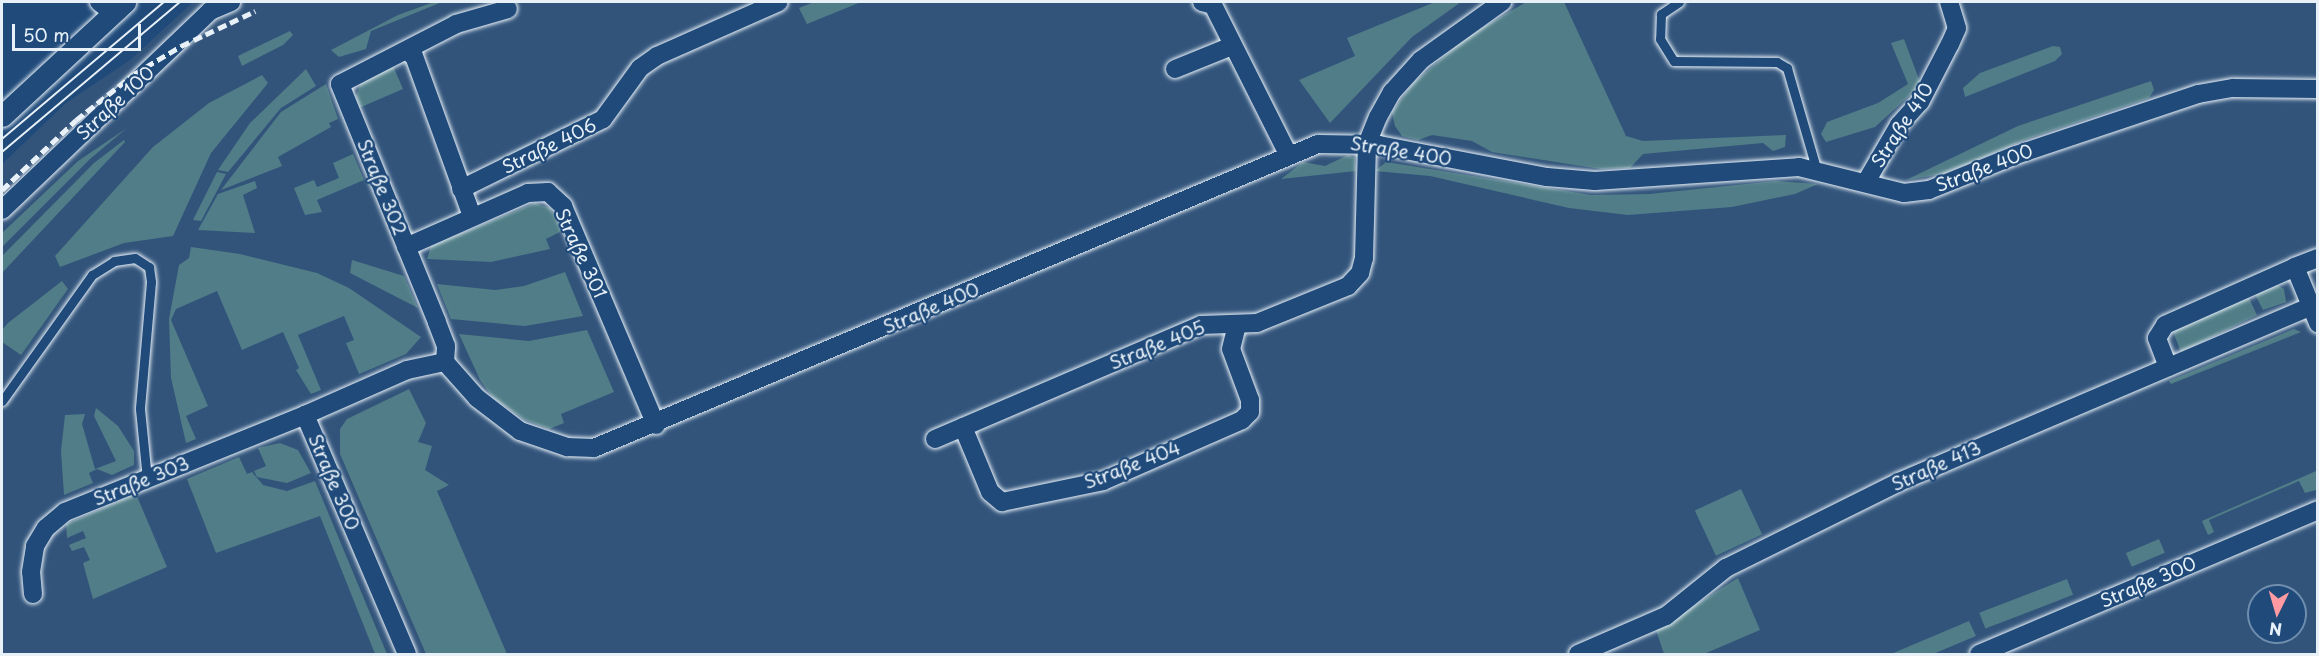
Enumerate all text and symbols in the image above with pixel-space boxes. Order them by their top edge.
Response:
scale bar [15,12,144,50]
text: 50 m [23,21,70,48]
street label: Straße 100 [71,61,159,145]
street label: Straße 410 [1866,78,1938,172]
street label: Straße 406 [498,114,600,178]
street label: Straße 400 [1348,132,1454,170]
street label: Straße 302 [353,135,411,239]
street label: Straße 400 [1932,139,2036,197]
street label: Straße 301 [551,204,611,302]
street label: Straße 400 [879,278,983,338]
street label: Straße 405 [1106,316,1208,374]
street label: Straße 300 [304,430,364,534]
street label: Straße 413 [1887,436,1985,496]
street label: Straße 404 [1080,437,1184,493]
street label: Straße 303 [90,452,192,510]
street label: Straße 300 [2096,552,2200,612]
north arrow [2247,584,2307,644]
text: N [2268,617,2283,642]

